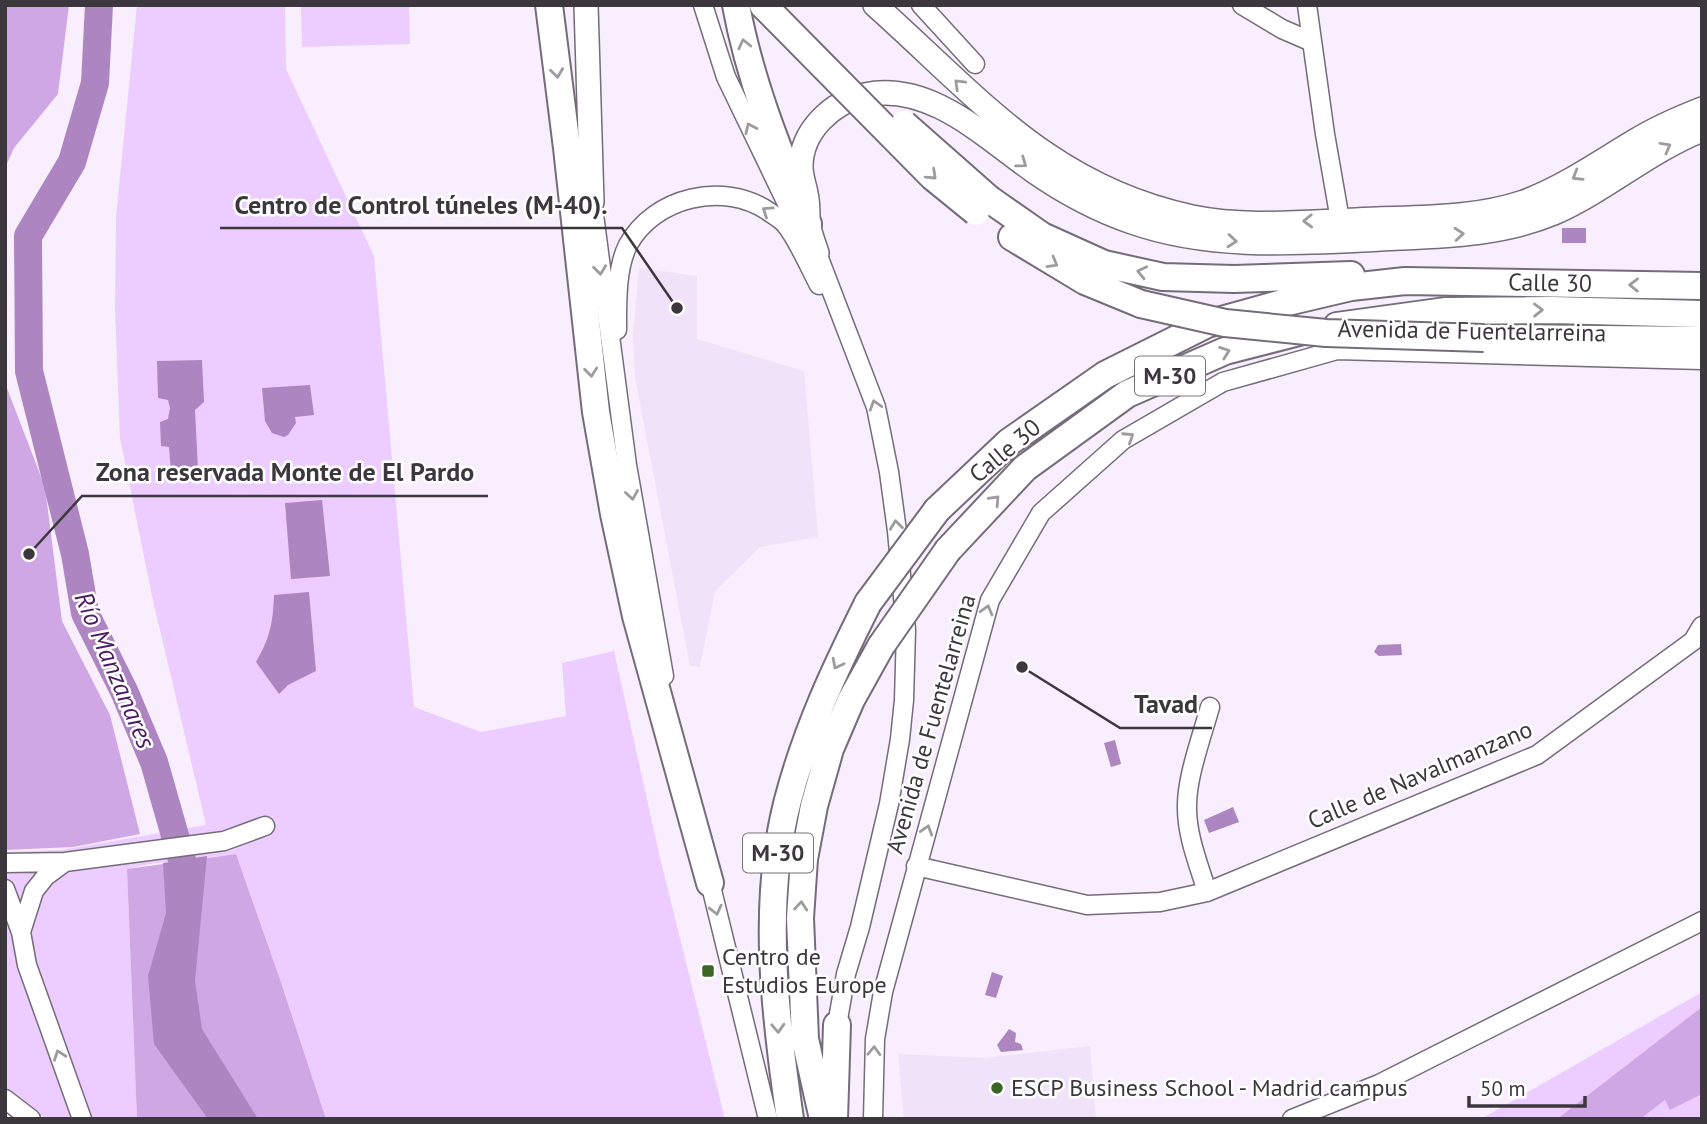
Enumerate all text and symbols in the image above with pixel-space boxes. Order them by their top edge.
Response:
one-way arrow [738,38,752,50]
one-way arrow [550,67,565,79]
one-way arrow [954,79,967,92]
one-way arrow [744,123,758,135]
one-way arrow [1659,142,1671,155]
one-way arrow [1014,155,1027,167]
one-way arrow [924,167,937,180]
one-way arrow [1572,168,1585,181]
callout: Centro de Control túneles (M-40). [220,181,622,228]
text: Centro de Control túneles (M-40). [234,188,608,221]
one-way arrow [762,207,775,219]
one-way arrow [1303,214,1314,229]
one-way arrow [1454,227,1465,242]
one-way arrow [1227,233,1238,248]
one-way arrow [1046,255,1058,268]
one-way arrow [593,264,608,275]
one-way arrow [1136,266,1148,281]
street label: Calle 30 [1508,266,1592,299]
one-way arrow [1628,277,1639,292]
one-way arrow [1534,302,1544,318]
street label: Avenida de Fuentelarreina [1337,313,1607,348]
one-way arrow [1219,346,1231,360]
road number: M-30 [1135,356,1205,396]
one-way arrow [584,366,599,378]
one-way arrow [868,400,883,412]
street label: Calle 30 [963,412,1047,489]
one-way arrow [1121,432,1134,445]
callout: Zona reservada Monte de El Pardo [82,449,488,496]
text: Zona reservada Monte de El Pardo [96,455,474,488]
one-way arrow [624,489,639,501]
one-way arrow [987,495,999,508]
one-way arrow [889,519,904,531]
water label: Río Manzanares [68,586,164,754]
street label: Avenida de Fuentelarreina [879,590,982,857]
one-way arrow [979,605,993,617]
one-way arrow [832,657,846,669]
callout: Tavad [1120,681,1212,728]
text: Tavad [1134,687,1198,720]
street label: Calle de Navalmanzano [1303,713,1537,836]
one-way arrow [918,824,933,836]
road number: M-30 [743,834,813,873]
one-way arrow [793,900,808,911]
one-way arrow [708,904,722,916]
place label: Centro de Estudios Europe [722,941,887,1000]
marker: Centro de Estudios Europe [700,963,716,979]
one-way arrow [771,1023,786,1034]
one-way arrow [867,1045,882,1056]
one-way arrow [53,1049,67,1061]
scale bar [1469,1064,1584,1108]
place label: ESCP Business School - Madrid campus [1011,1072,1408,1103]
text: 50 m [1480,1075,1526,1102]
marker: ESCP Business School - Madrid campus [989,1080,1005,1096]

